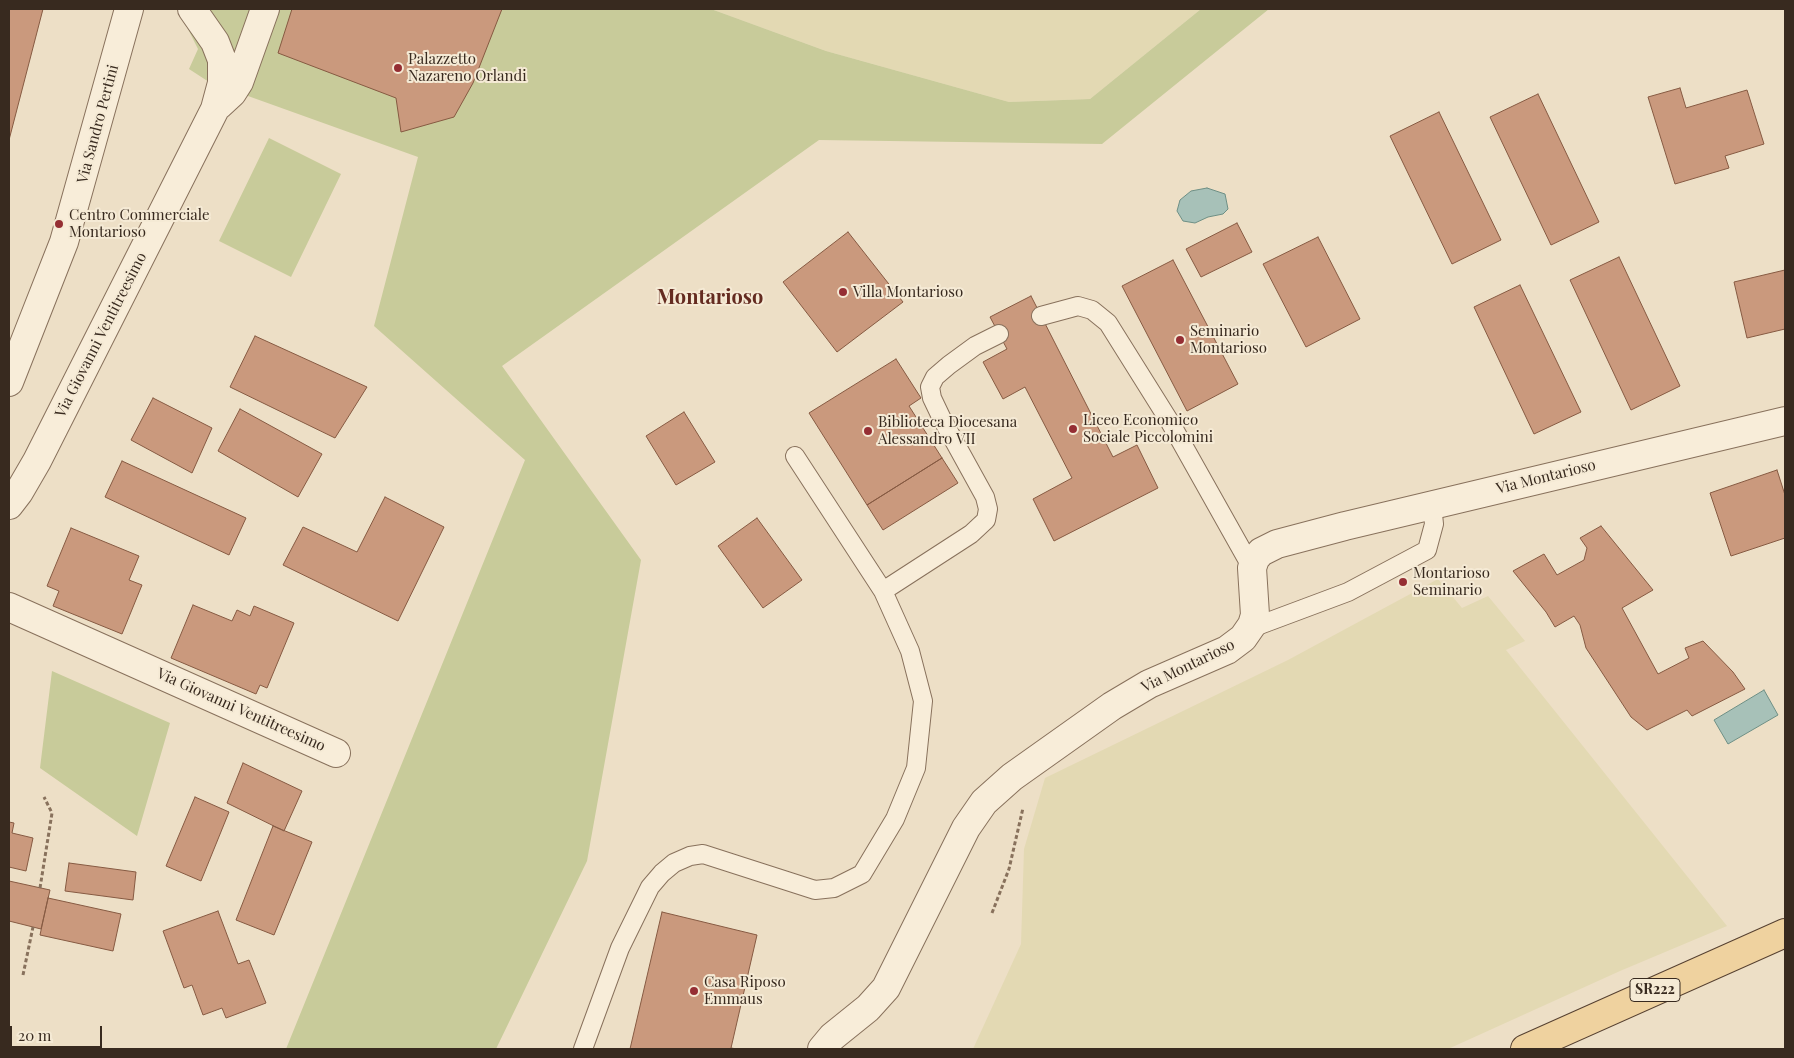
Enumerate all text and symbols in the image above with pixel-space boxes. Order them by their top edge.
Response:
place label: Palazzetto Nazareno Orlandi [408,50,527,85]
marker: Palazzetto Nazareno Orlandi [392,62,404,74]
street label: Via Sandro Pertini [74,63,122,185]
place label: Centro Commerciale Montarioso [69,206,210,241]
marker: Centro Commerciale Montarioso [53,218,65,230]
street label: Via Giovanni Ventitreesimo [51,250,151,420]
place label: Villa Montarioso [853,283,963,301]
district label: Montarioso [657,286,763,310]
marker: Villa Montarioso [837,286,849,298]
place label: Seminario Montarioso [1190,322,1267,357]
marker: Seminario Montarioso [1174,334,1186,346]
place label: Liceo Economico Sociale Piccolomini [1083,411,1213,446]
place label: Biblioteca Diocesana Alessandro VII [878,413,1017,448]
marker: Liceo Economico Sociale Piccolomini [1067,423,1079,435]
marker: Biblioteca Diocesana Alessandro VII [862,425,874,437]
street label: Via Montarioso [1495,456,1597,498]
place label: Montarioso Seminario [1413,564,1490,599]
marker: Montarioso Seminario [1397,576,1409,588]
street label: Via Montarioso [1138,636,1238,696]
street label: Via Giovanni Ventitreesimo [154,665,328,755]
place label: Casa Riposo Emmaus [704,973,786,1008]
road number: SR222 [1630,978,1680,1002]
marker: Casa Riposo Emmaus [688,985,700,997]
scale bar [12,1016,105,1048]
text: 20 m [18,1025,51,1045]

